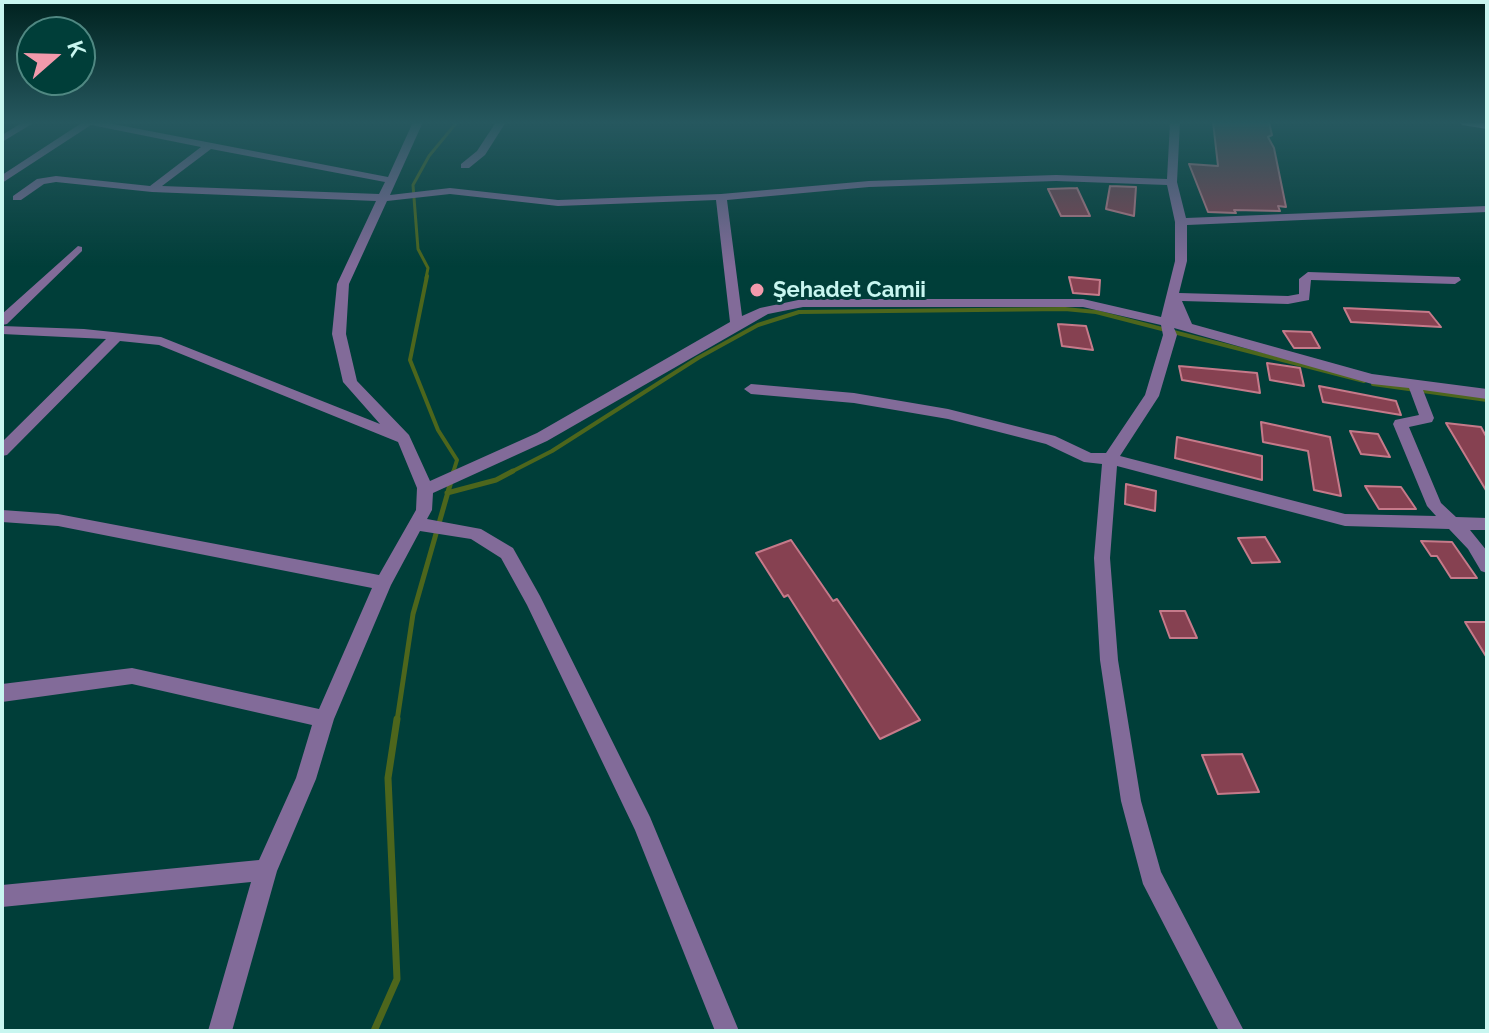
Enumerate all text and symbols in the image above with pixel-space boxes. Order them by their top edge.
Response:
north arrow [16,16,96,96]
text: K [62,37,91,60]
place label: Şehadet Camii [773,277,926,303]
marker: Şehadet Camii [748,281,766,299]

